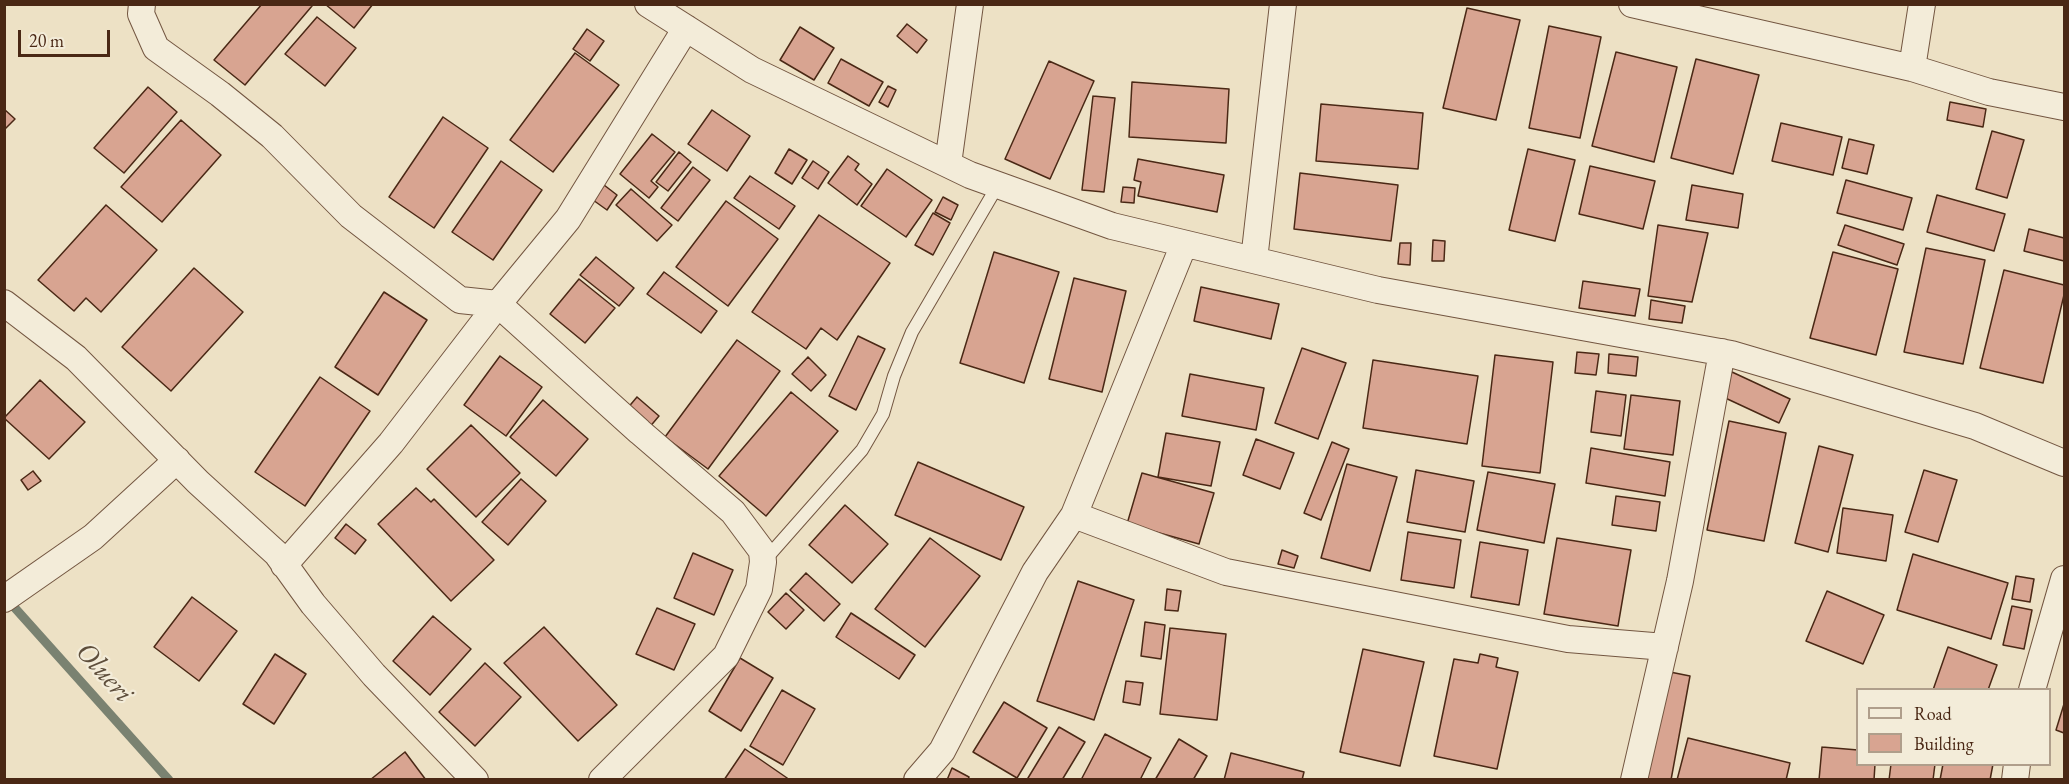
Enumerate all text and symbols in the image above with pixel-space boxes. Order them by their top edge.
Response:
scale bar [21,18,112,56]
text: 20 m [29,29,64,52]
water label: Olueri [68,636,140,710]
legend [1856,688,2051,766]
text: Road [1914,702,1952,725]
text: Building [1914,732,1974,755]

